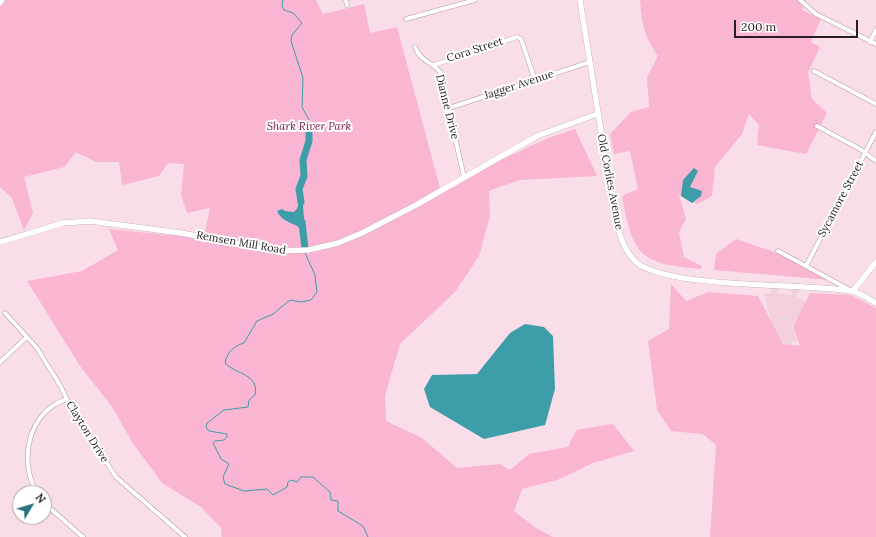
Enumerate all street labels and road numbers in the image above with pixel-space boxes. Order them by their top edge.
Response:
street label: Cora Street [445,35,505,65]
street label: Jagger Avenue [482,67,556,103]
street label: Dianne Drive [433,73,461,141]
street label: Old Corlies Avenue [594,133,626,231]
street label: Sycamore Street [815,159,867,239]
street label: Remsen Mill Road [195,229,287,257]
street label: Clayton Drive [63,399,111,465]

